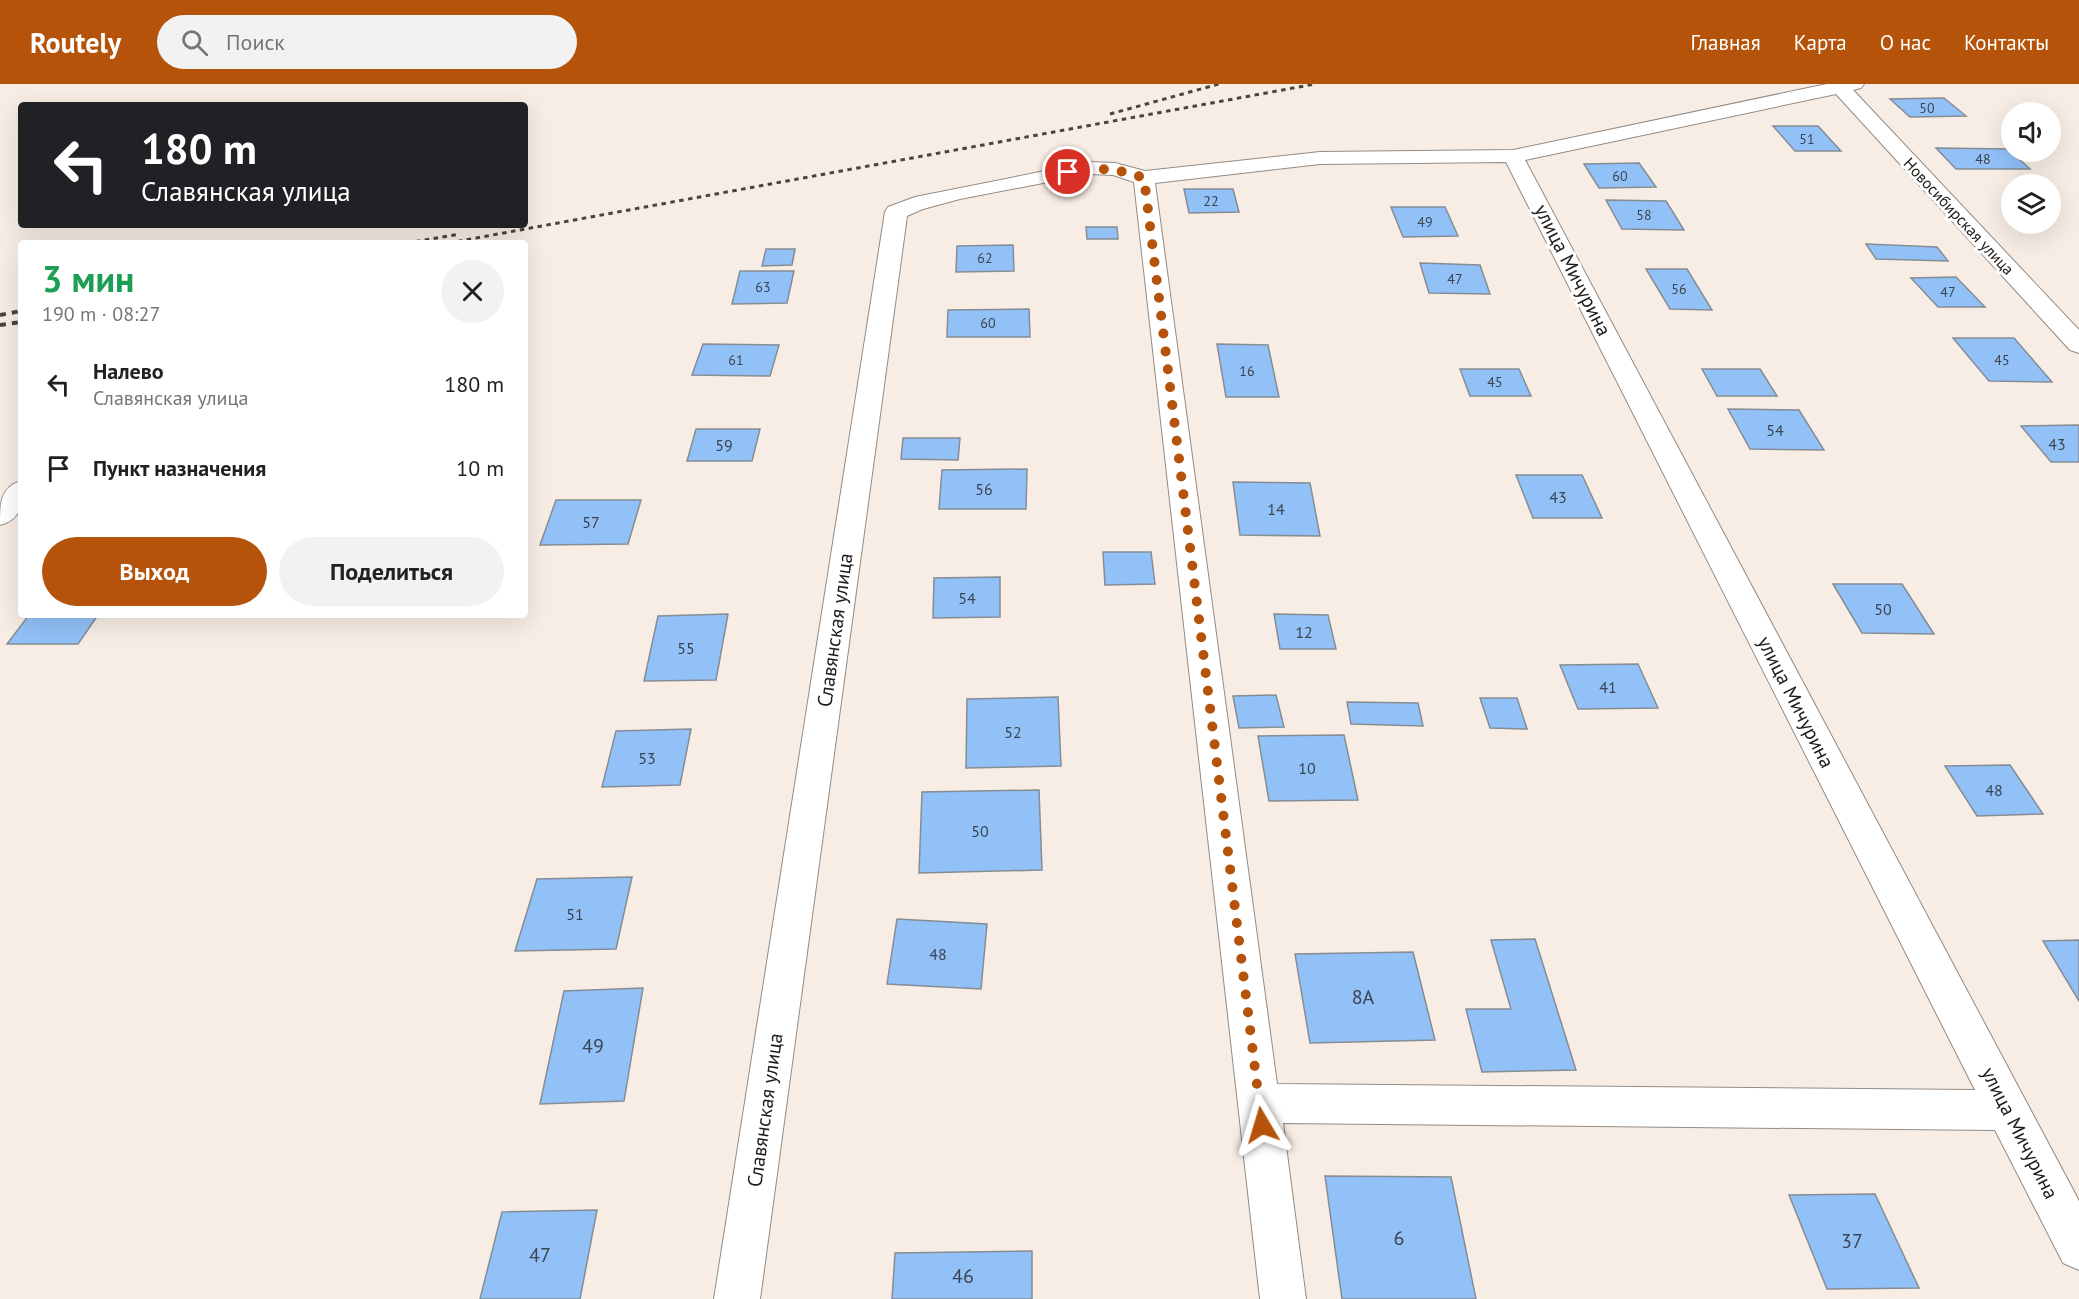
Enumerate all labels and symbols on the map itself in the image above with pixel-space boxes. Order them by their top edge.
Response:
house number: 50 [1919,99,1935,117]
house number: 51 [1799,130,1815,148]
pin [1042,146,1093,197]
house number: 48 [1975,150,1991,168]
street label: Новосибирская улица [1899,153,2019,279]
house number: 60 [1612,167,1628,185]
house number: 22 [1203,192,1219,210]
street label: улица Мичурина [1529,200,1617,340]
house number: 58 [1636,206,1652,224]
house number: 49 [1417,213,1433,231]
house number: 62 [977,249,993,267]
house number: 47 [1447,270,1463,288]
house number: 63 [755,278,771,296]
house number: 56 [1671,280,1687,298]
house number: 47 [1940,283,1956,301]
house number: 60 [980,314,996,332]
house number: 61 [728,351,744,369]
house number: 45 [1994,351,2010,369]
house number: 16 [1239,362,1255,380]
house number: 45 [1487,373,1503,391]
house number: 54 [1766,420,1784,440]
house number: 43 [2048,434,2066,454]
house number: 59 [715,435,733,455]
house number: 56 [975,479,993,499]
house number: 43 [1549,487,1567,507]
house number: 14 [1267,499,1285,519]
house number: 57 [582,512,600,532]
street label: Славянская улица [811,551,859,709]
house number: 54 [958,588,976,608]
house number: 50 [1874,599,1892,619]
house number: 12 [1295,622,1313,642]
street label: улица Мичурина [1752,632,1840,772]
house number: 55 [677,638,695,658]
house number: 41 [1599,677,1617,697]
house number: 52 [1004,722,1022,742]
house number: 53 [638,748,656,768]
house number: 10 [1298,758,1316,778]
house number: 48 [1985,780,2003,800]
house number: 50 [971,821,989,841]
house number: 51 [566,904,584,924]
house number: 48 [929,944,947,964]
house number: 8А [1352,984,1375,1010]
street label: Славянская улица [741,1031,789,1189]
house number: 49 [582,1033,604,1059]
street label: улица Мичурина [1976,1063,2064,1203]
position arrow [1230,1093,1294,1157]
house number: 6 [1394,1225,1404,1251]
house number: 37 [1841,1228,1863,1254]
house number: 47 [529,1242,551,1268]
house number: 46 [952,1263,974,1289]

